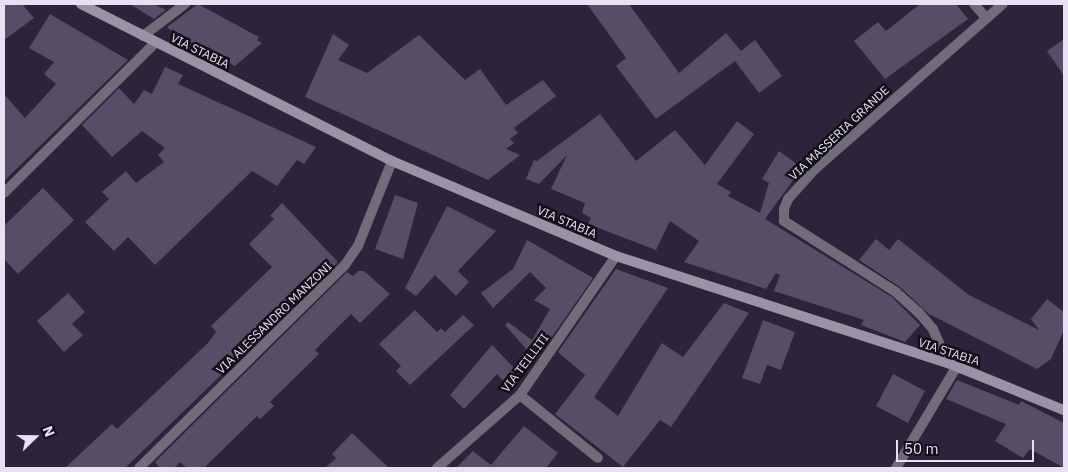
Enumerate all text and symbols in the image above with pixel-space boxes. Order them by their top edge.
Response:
street label: VIA STABIA [168,31,232,71]
street label: VIA MASSERIA GRANDE [786,83,892,183]
street label: VIA STABIA [535,203,599,241]
street label: VIA ALESSANDRO MANZONI [213,259,335,377]
street label: VIA TEILLITI [498,331,552,395]
street label: VIA STABIA [917,335,981,369]
north arrow [10,412,60,462]
text: N [39,423,59,439]
scale bar [898,430,1036,462]
text: 50 m [904,439,939,458]

